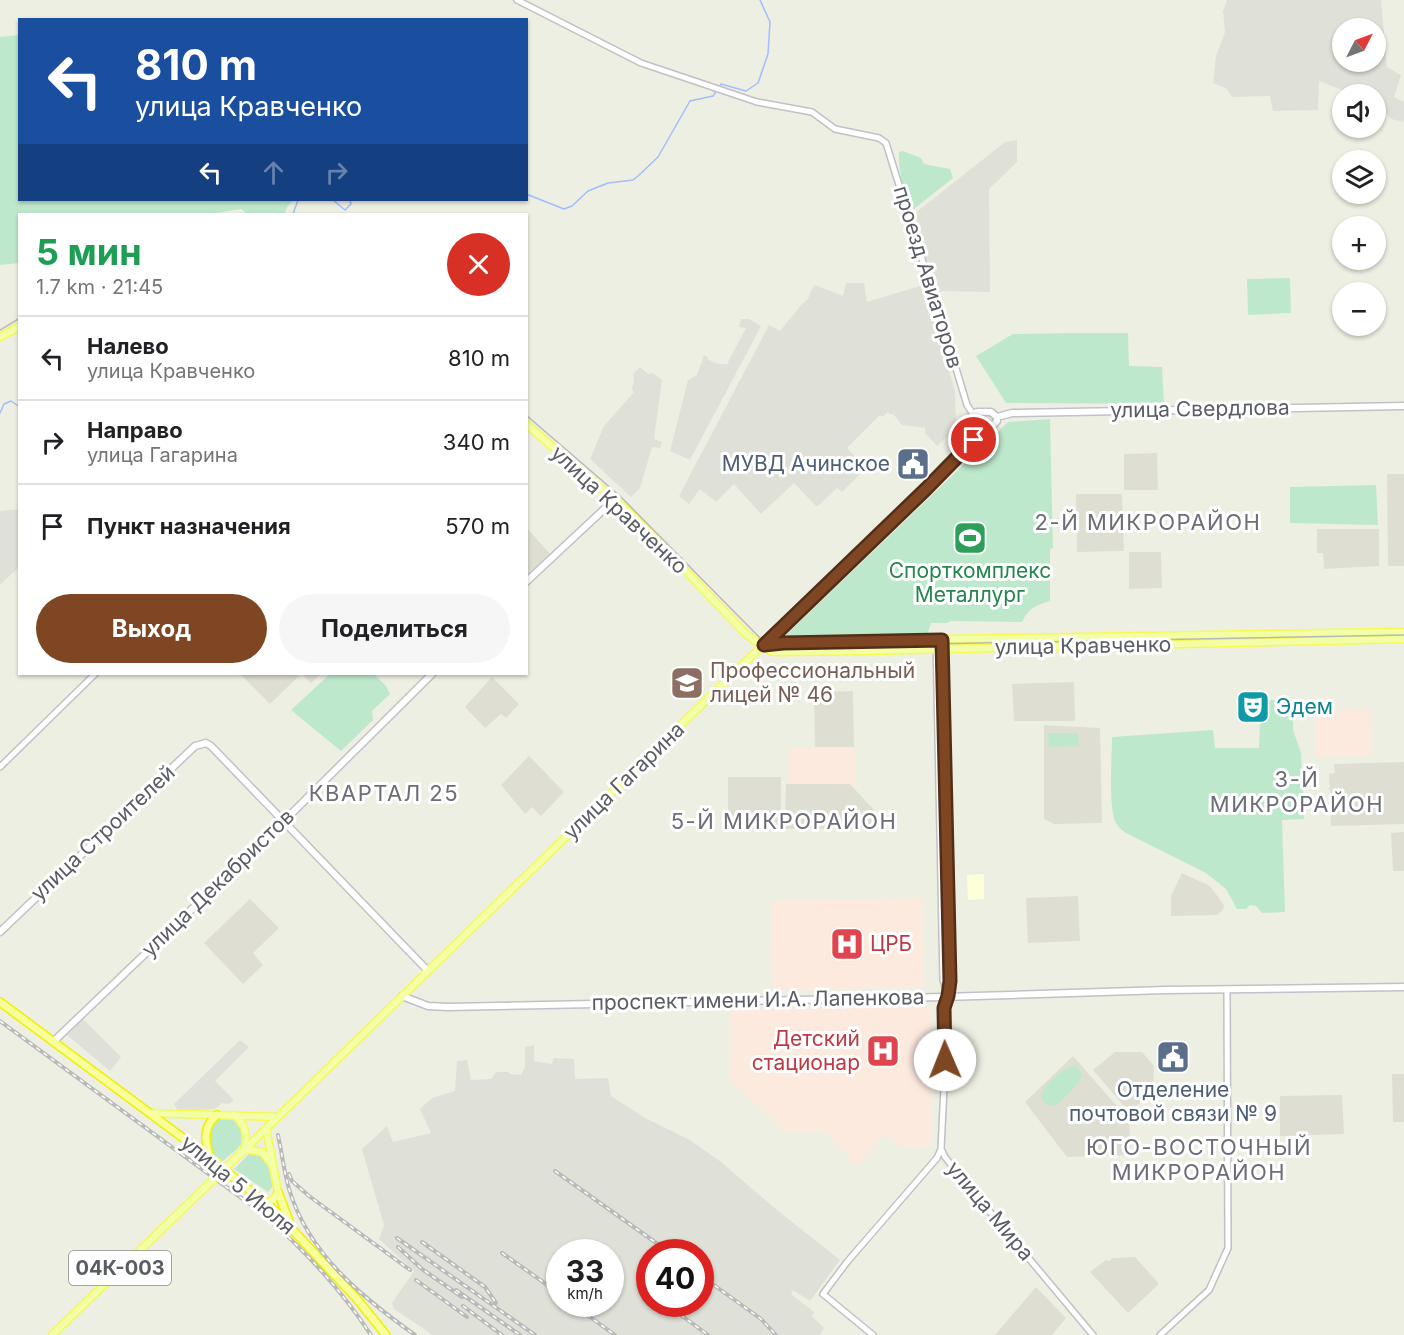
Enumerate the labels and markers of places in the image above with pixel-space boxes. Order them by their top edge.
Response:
pin [948,414,999,465]
public building icon: МУВД Ачинское [895,446,931,482]
place label: МУВД Ачинское [722,451,890,476]
sports icon: Спорткомплекс Металлург [952,520,988,556]
place label: Спорткомплекс Металлург [889,558,1051,607]
place label: Профессиональный лицей № 46 [710,658,915,707]
school or university icon: Профессиональный лицей № 46 [669,665,705,701]
theatre icon: Эдем [1235,689,1271,725]
place label: Эдем [1276,694,1333,719]
hospital icon: ЦРБ [829,926,865,962]
place label: ЦРБ [870,931,912,956]
place label: Детский стационар [752,1026,860,1075]
hospital icon: Детский стационар [865,1033,901,1069]
public building icon: Отделение почтовой связи № 9 [1155,1039,1191,1075]
place label: Отделение почтовой связи № 9 [1069,1077,1277,1126]

